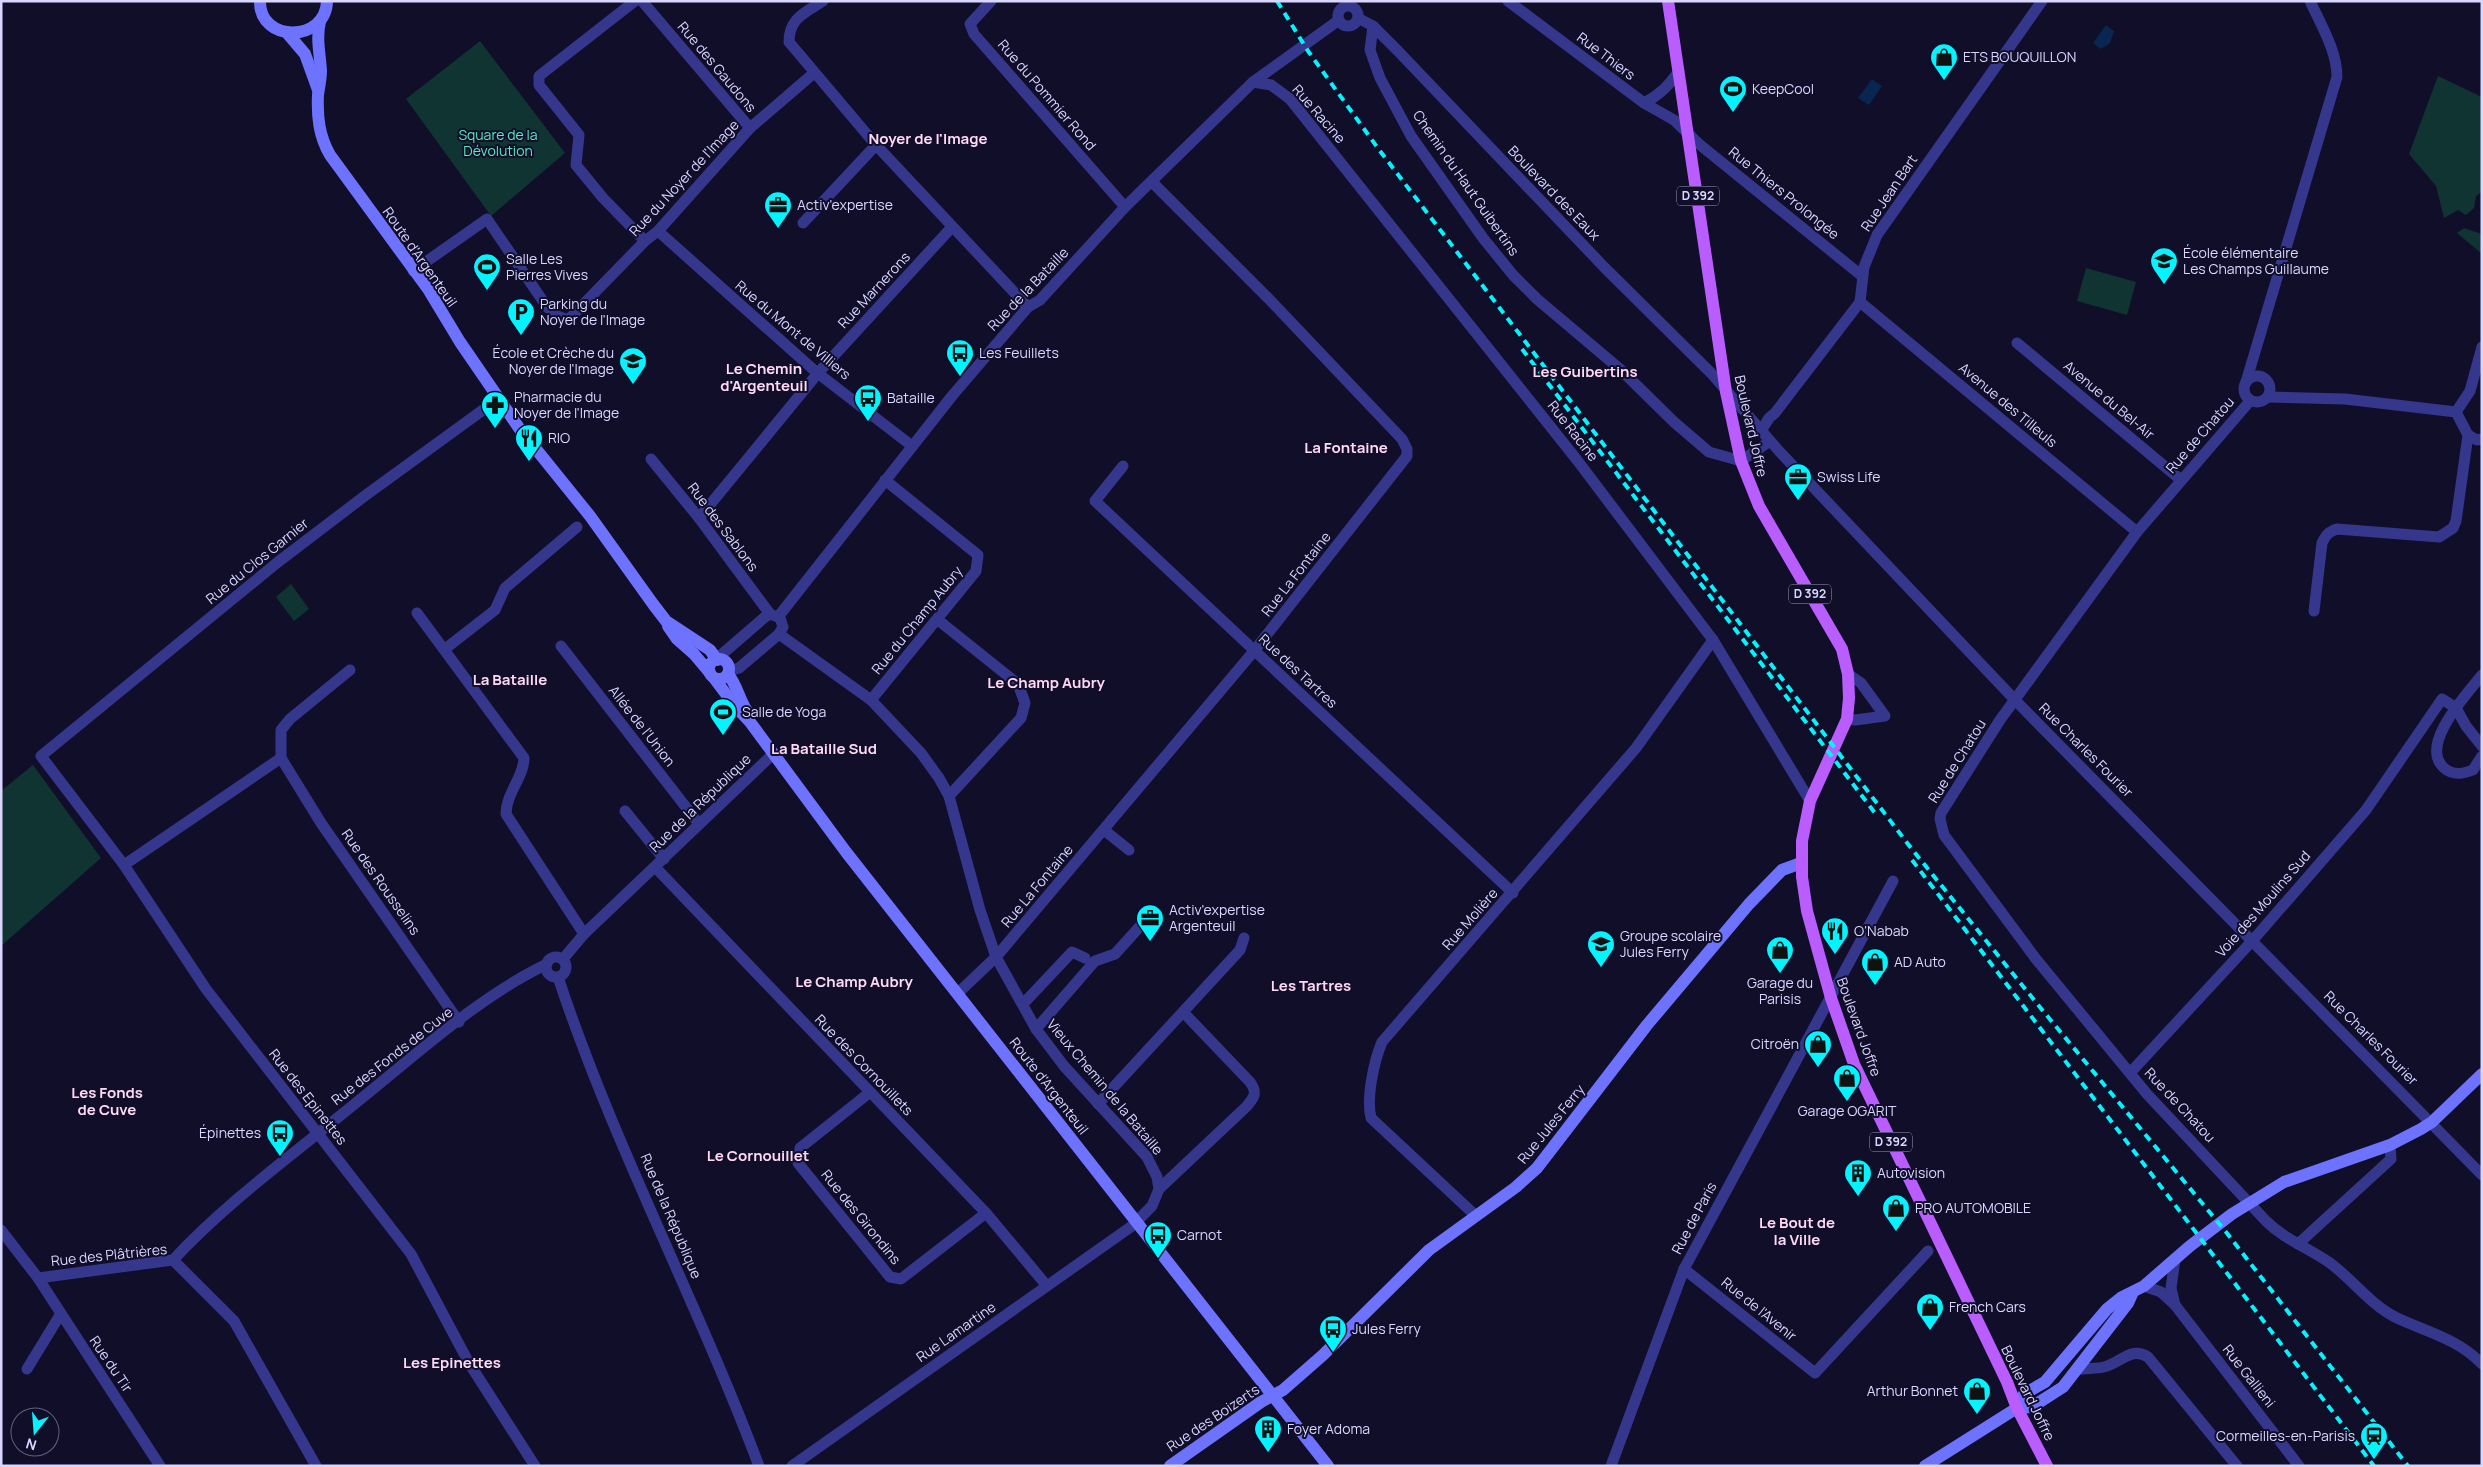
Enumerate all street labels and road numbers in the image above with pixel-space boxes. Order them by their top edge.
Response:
street label: Rue des Gaudons [674,17,761,116]
street label: Rue Thiers [1573,27,1639,84]
street label: Rue du Pommier Rond [994,35,1101,154]
street label: Rue Racine [1289,80,1350,147]
street label: Chemin du Haut Guibertins [1409,106,1524,259]
street label: Rue du Noyer de l'Image [625,115,743,240]
street label: Boulevard des Eaux [1504,141,1605,245]
street label: Rue Thiers Prolongée [1725,142,1844,243]
street label: Rue Jean Bart [1856,150,1921,235]
road number: D 392 [1677,187,1719,206]
street label: Route d'Argenteuil [379,203,462,310]
street label: Rue de la Bataille [983,243,1072,334]
street label: Rue Marnerons [833,247,914,332]
street label: Rue du Mont de Villiers [732,276,855,384]
street label: Avenue du Bel-Air [2060,356,2159,443]
street label: Avenue des Tilleuls [1955,358,2061,451]
street label: Boulevard Joffre [1731,373,1772,479]
street label: Rue de Chatou [2161,392,2238,477]
street label: Rue Racine [1544,396,1603,465]
street label: Rue des Sablons [684,478,763,575]
street label: Rue du Clos Garnier [201,513,312,608]
street label: Rue La Fontaine [1257,527,1335,620]
street label: Rue du Champ Aubry [867,561,967,678]
road number: D 392 [1789,584,1831,604]
street label: Rue des Tartres [1255,629,1342,712]
street label: Allée de l'Union [605,681,680,770]
street label: Rue Charles Fourier [2035,698,2138,801]
street label: Rue de Chatou [1923,715,1990,806]
street label: Rue de la République [645,749,755,856]
street label: Rue des Rousselins [338,825,425,938]
street label: Rue La Fontaine [996,840,1077,931]
street label: Voie des Moulins Sud [2211,846,2314,961]
street label: Rue Molière [1438,884,1502,954]
street label: Boulevard Joffre [1833,975,1886,1079]
street label: Rue Charles Fourier [2320,986,2423,1089]
street label: Rue des Fonds de Cuve [327,1002,456,1109]
street label: Rue des Cornouillets [811,1010,918,1119]
street label: Vieux Chemin de la Bataille [1043,1015,1168,1158]
street label: Route d'Argenteuil [1006,1033,1093,1138]
street label: Rue des Epinettes [265,1045,352,1149]
street label: Rue de Chatou [2141,1063,2220,1146]
street label: Rue Jules Ferry [1513,1080,1589,1167]
road number: D 392 [1870,1132,1912,1152]
street label: Rue de la République [636,1150,706,1281]
street label: Rue des Girondins [817,1165,905,1268]
street label: Rue de Paris [1667,1178,1720,1257]
street label: Rue des Plâtrières [50,1239,168,1270]
street label: Rue de l'Avenir [1718,1272,1801,1345]
street label: Rue Lamartine [912,1297,999,1366]
street label: Rue du Tir [86,1332,137,1396]
street label: Rue Gallieni [2219,1340,2280,1411]
street label: Boulevard Joffre [1997,1342,2060,1444]
street label: Rue des Boizerts [1163,1380,1263,1456]

